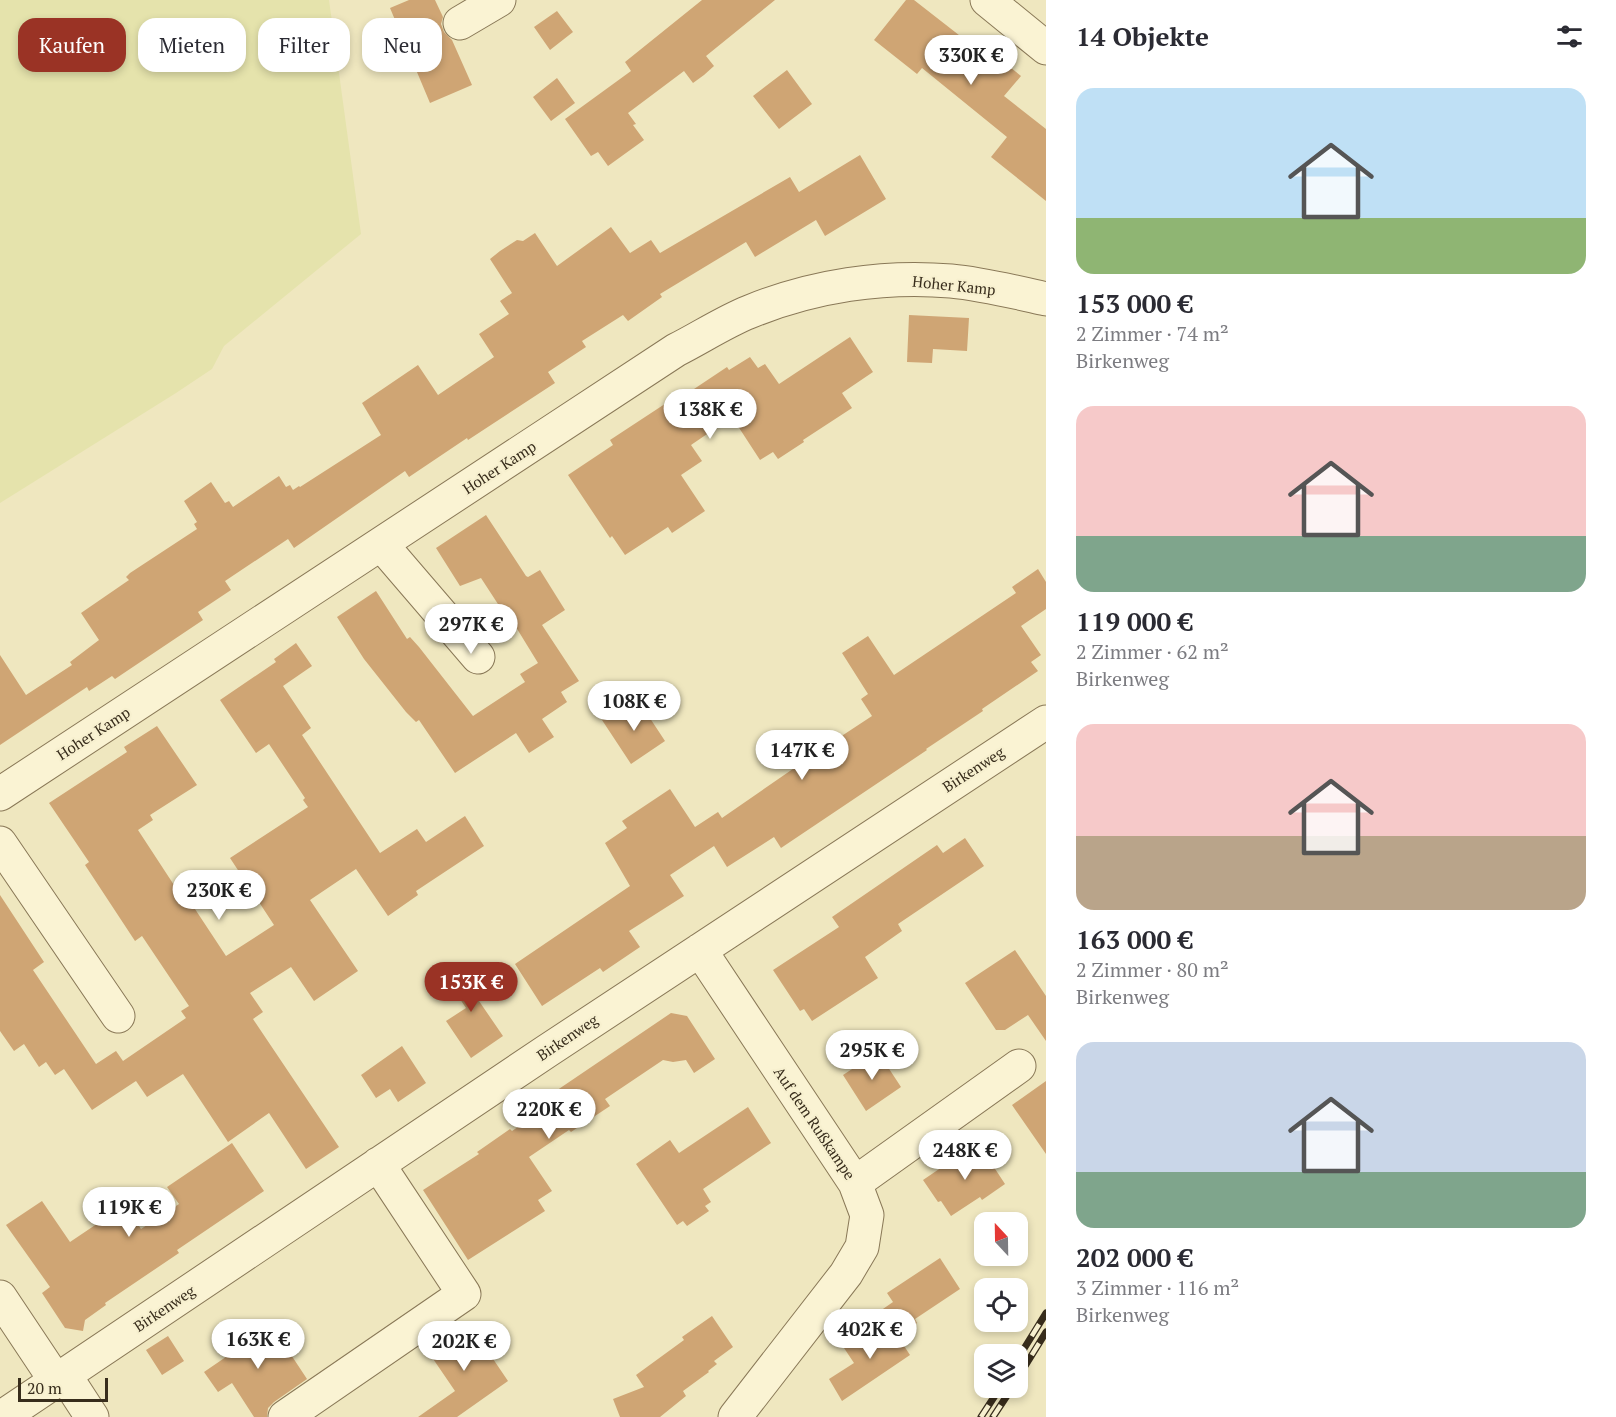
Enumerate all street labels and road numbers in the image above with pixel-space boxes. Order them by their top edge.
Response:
street label: Hoher Kamp [911,271,997,299]
street label: Hoher Kamp [458,436,540,498]
street label: Hoher Kamp [52,702,134,764]
street label: Birkenweg [938,741,1009,796]
street label: Birkenweg [533,1009,602,1065]
street label: Auf dem Rußkampe [770,1063,860,1183]
street label: Birkenweg [130,1280,199,1336]

